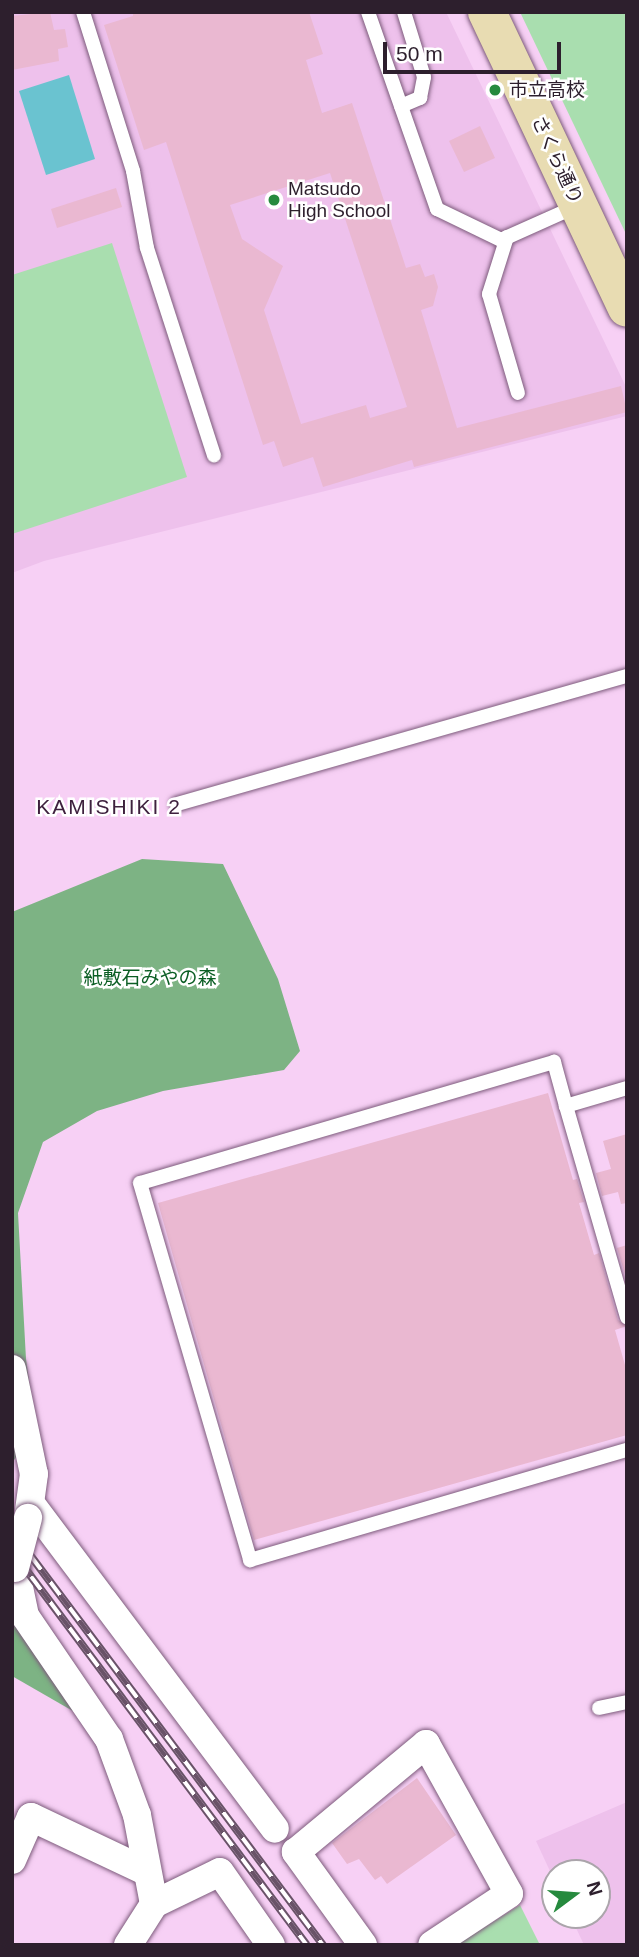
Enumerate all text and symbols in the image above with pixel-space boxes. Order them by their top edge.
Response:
scale bar [387,28,566,72]
text: 50 m [396,42,443,65]
place label: 市立高校 [509,79,585,101]
marker: 市立高校 [487,82,503,98]
street label: さくら通り [527,112,587,208]
place label: Matsudo High School [288,178,390,222]
marker: Matsudo High School [266,192,282,208]
district label: KAMISHIKI 2 [38,794,180,820]
park label: 紙敷石みやの森 [84,967,216,989]
north arrow [541,1859,611,1929]
text: N [583,1879,607,1898]

